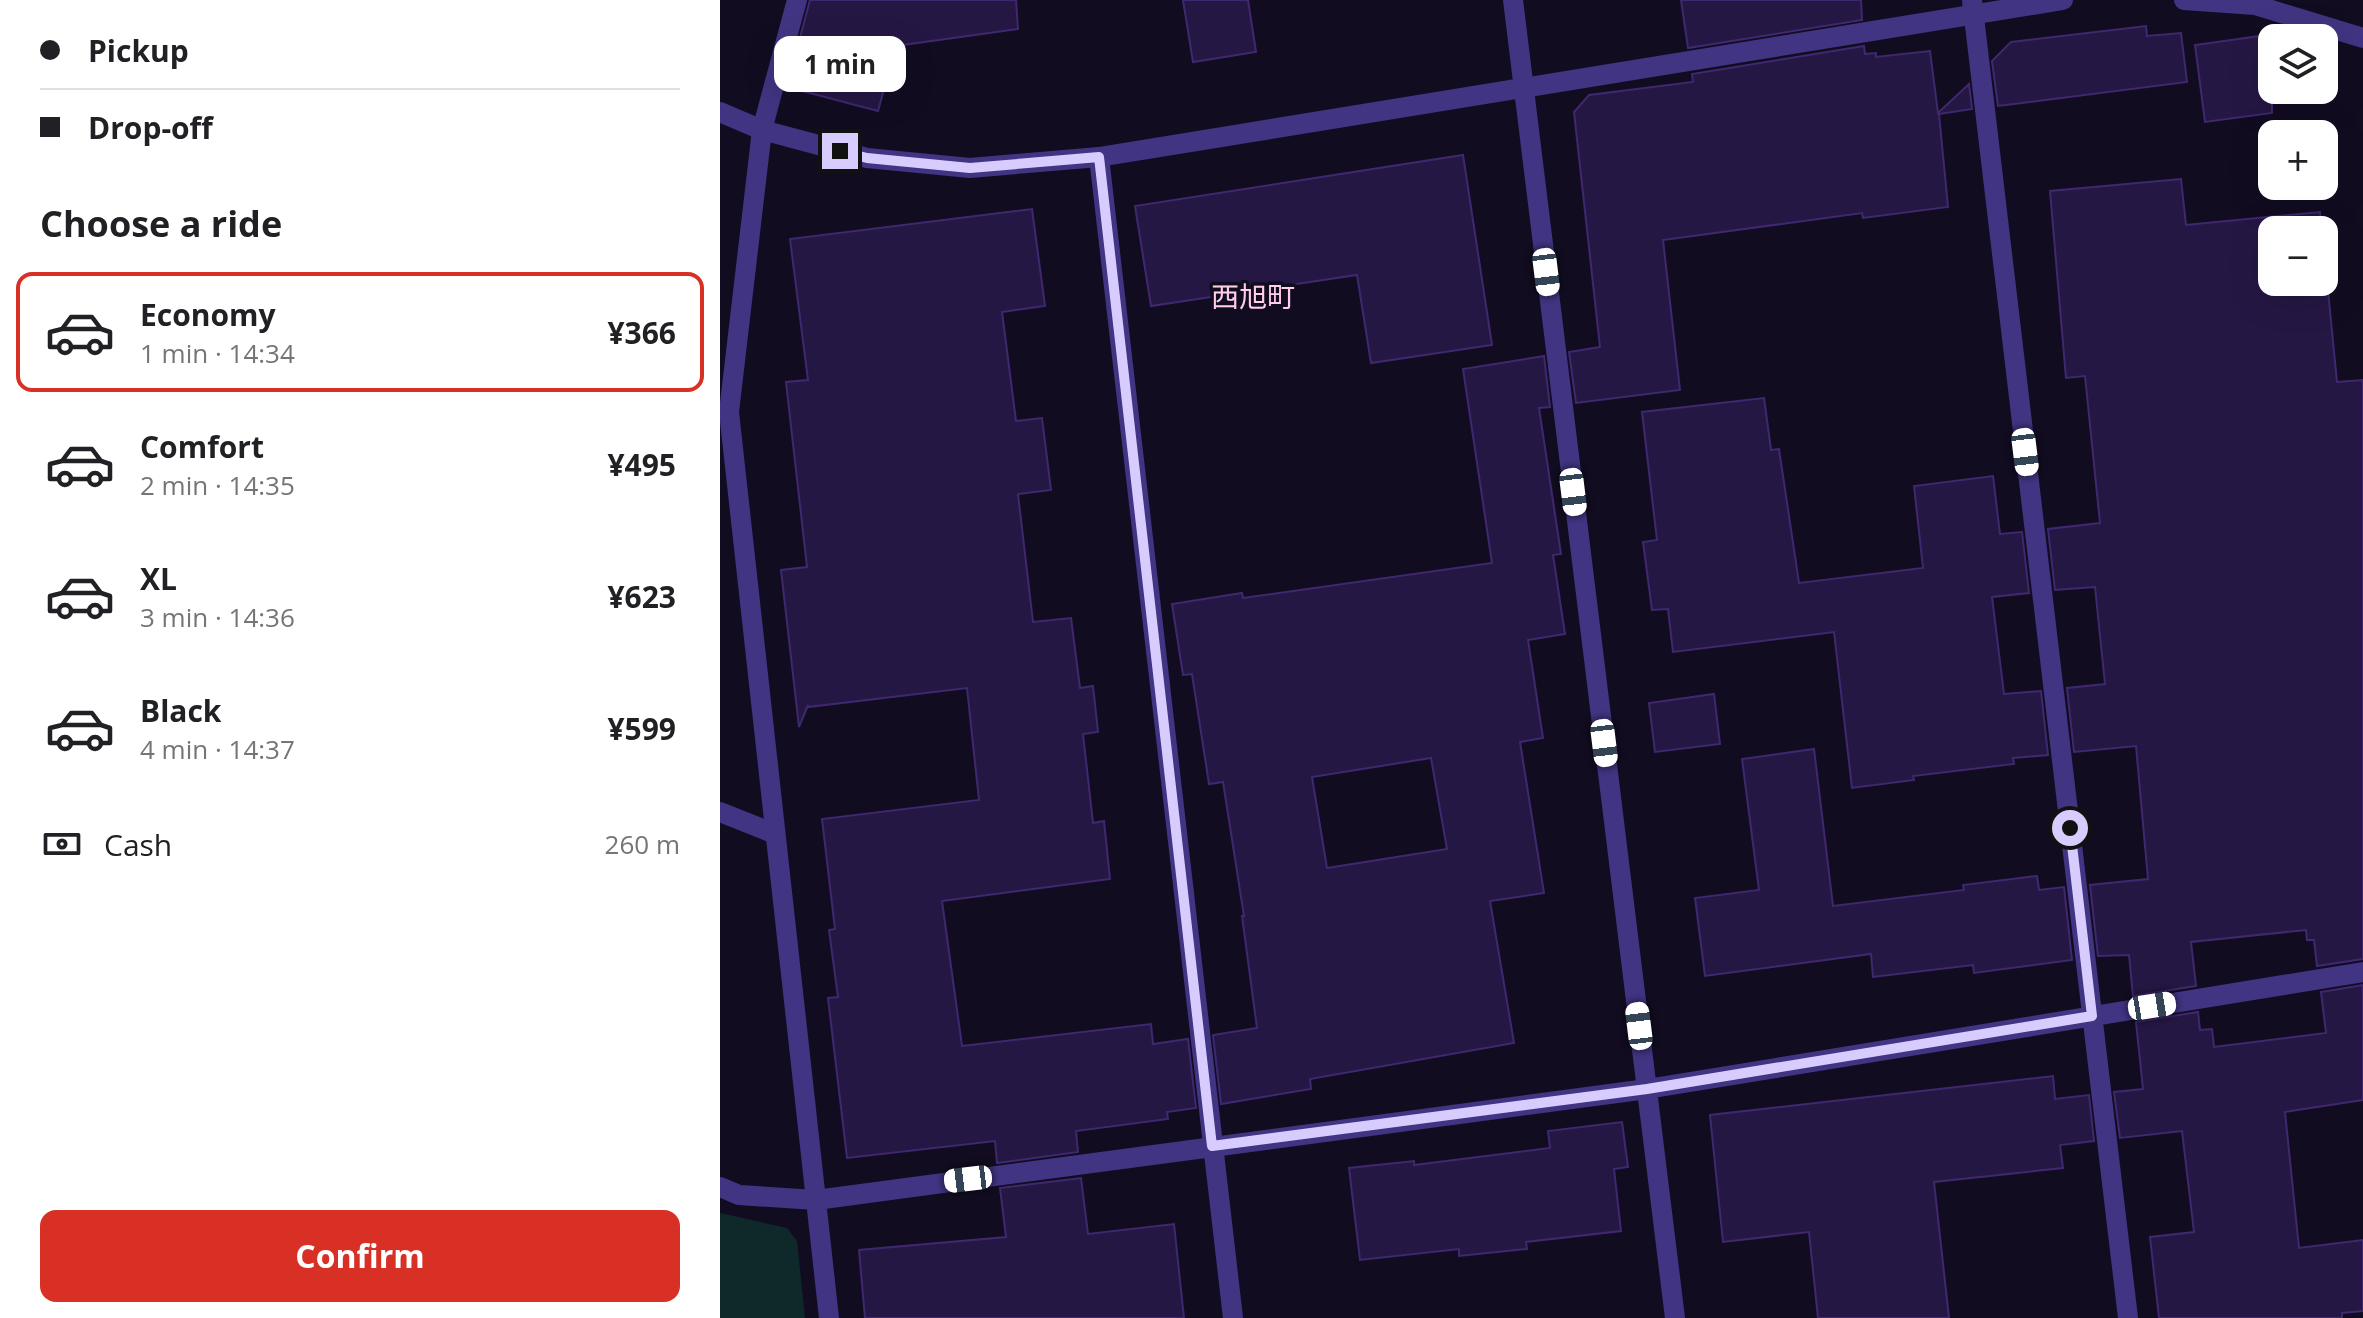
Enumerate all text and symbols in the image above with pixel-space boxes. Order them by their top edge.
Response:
map controls [2258,24,2338,296]
button: layers [2258,24,2338,104]
text: Pickup [88,30,189,71]
callout: 1 min [774,35,906,91]
text: 1 min [804,46,876,82]
text: Drop-off [88,107,213,148]
button: + [2258,120,2338,200]
route end [822,133,858,169]
text: Choose a ride [40,199,282,248]
button: − [2258,216,2338,296]
car [1531,247,1561,297]
district label: 西旭町 [1211,277,1295,315]
text: Economy [140,294,276,335]
icon: car [44,296,116,368]
text: ¥366 [607,312,676,353]
text: 1 min · 14:34 [140,335,295,371]
text: Comfort [140,426,264,467]
car [2010,427,2040,477]
icon: car [44,428,116,500]
text: ¥495 [607,444,676,485]
text: 2 min · 14:35 [140,467,295,503]
car [1558,467,1588,517]
text: XL [140,558,177,599]
icon: car [44,560,116,632]
text: ¥623 [607,576,676,617]
text: 3 min · 14:36 [140,599,295,635]
text: Black [140,690,221,731]
icon: car [44,692,116,764]
text: ¥599 [607,708,676,749]
car [1589,718,1619,768]
text: 4 min · 14:37 [140,731,295,767]
route start [2052,810,2088,846]
icon: cash [40,822,84,866]
text: Cash [104,824,172,865]
text: 260 m [605,826,680,862]
car [2126,990,2178,1022]
car [1624,1001,1654,1051]
car [943,1164,993,1194]
button: Confirm [40,1210,680,1302]

